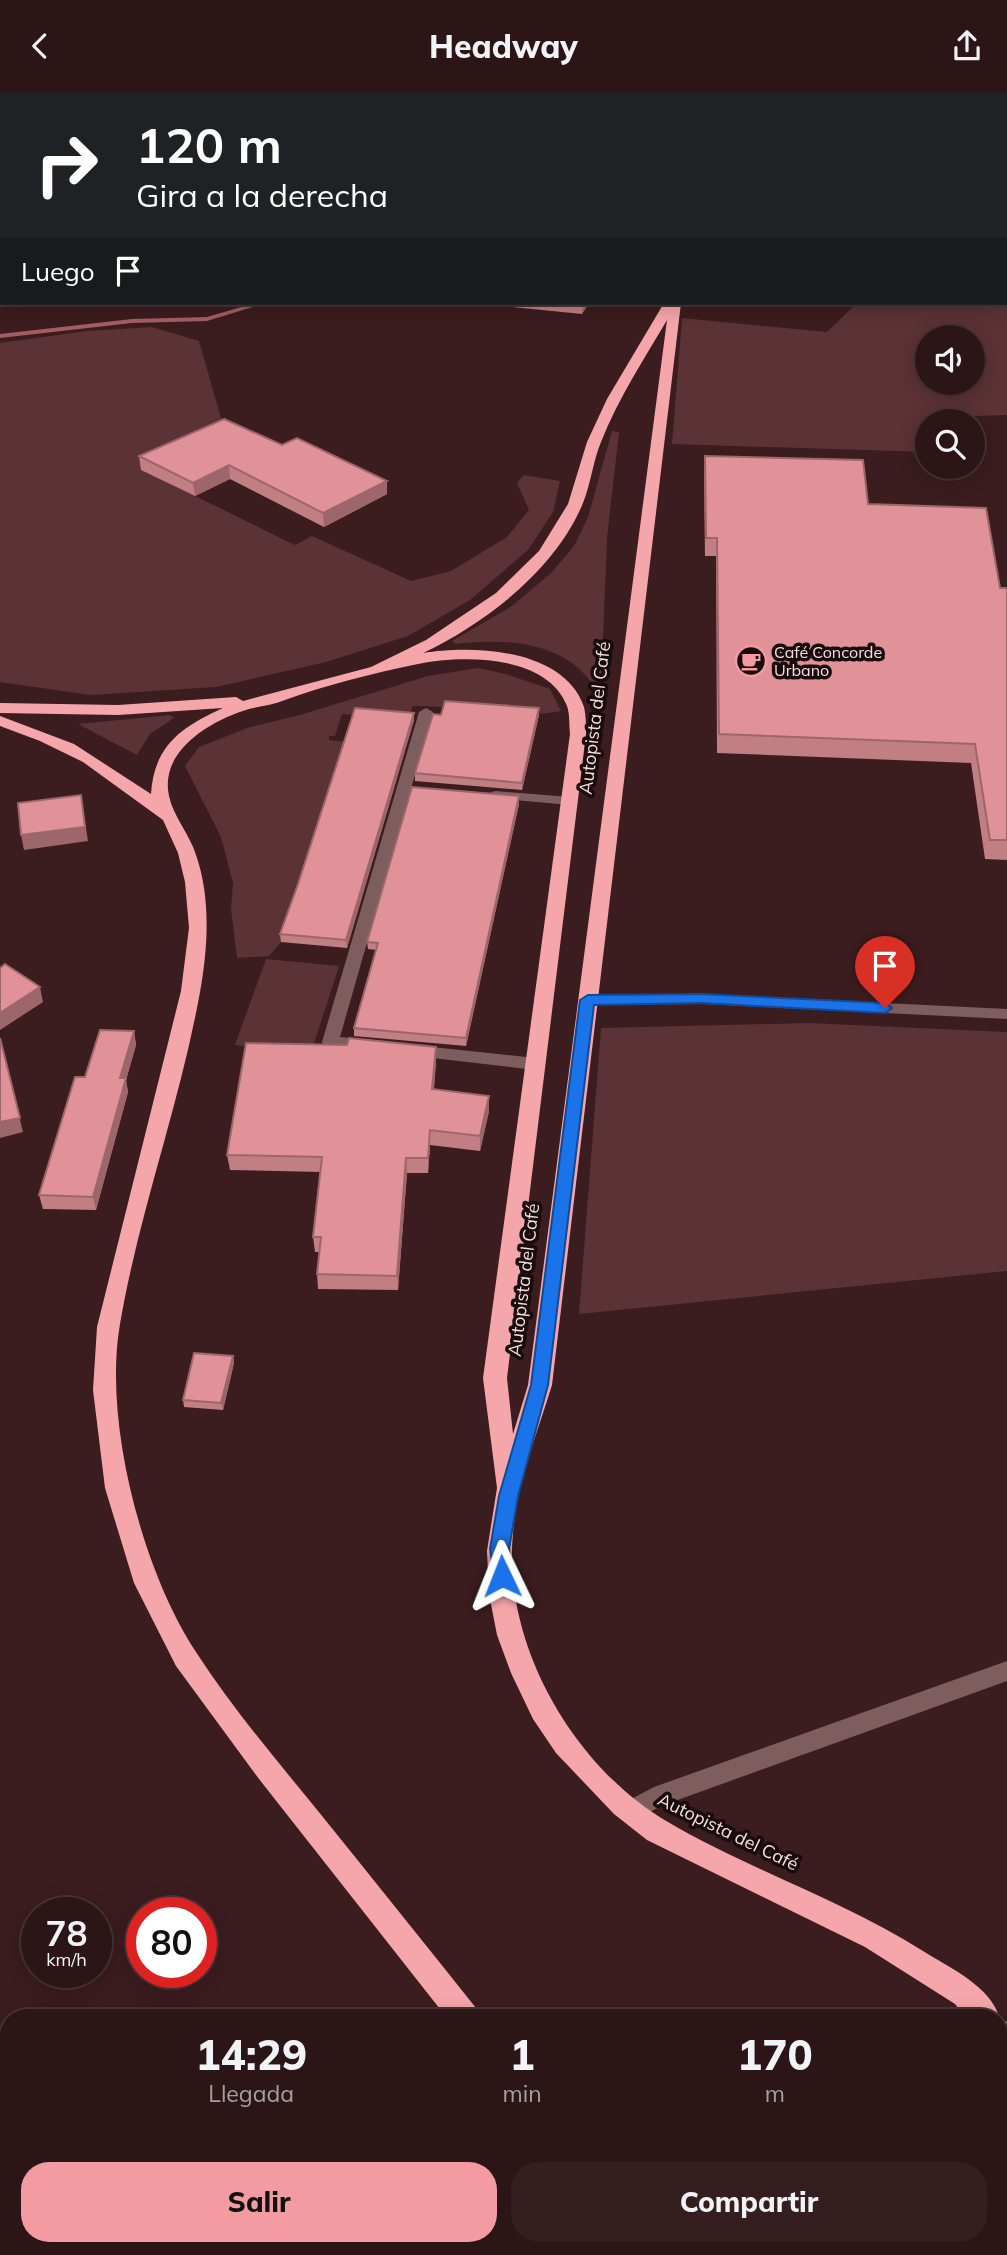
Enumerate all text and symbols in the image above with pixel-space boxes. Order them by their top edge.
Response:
text: Headway [429,26,578,66]
icon: back [21,27,59,65]
icon: share [948,27,986,65]
text: 120 m [136,114,282,175]
icon: right [21,119,112,210]
text: Gira a la derecha [136,175,388,215]
icon: arrive [109,252,147,290]
text: Luego [21,255,95,288]
map controls [915,325,985,479]
button: sound [915,325,985,395]
button: search [915,409,985,479]
street label: Autopista del Café [574,640,615,796]
place label: Café Concorde Urbano [774,642,882,680]
cafe icon: Café Concorde Urbano [734,644,768,678]
pin [855,936,915,1008]
icon: arrive [866,947,904,985]
street label: Autopista del Café [503,1202,544,1358]
position arrow [465,1539,539,1613]
street label: Autopista del Café [654,1787,802,1876]
speed limit sign: 80 [126,1897,217,1988]
text: 78 [45,1911,88,1955]
text: km/h [46,1948,87,1971]
text: 14:29 [195,2028,307,2081]
text: 1 [509,2028,535,2081]
text: 170 [737,2028,813,2081]
text: Llegada [208,2079,294,2108]
text: min [502,2079,542,2108]
text: m [765,2079,785,2108]
button: Salir [21,2162,497,2242]
button: Compartir [511,2162,987,2242]

